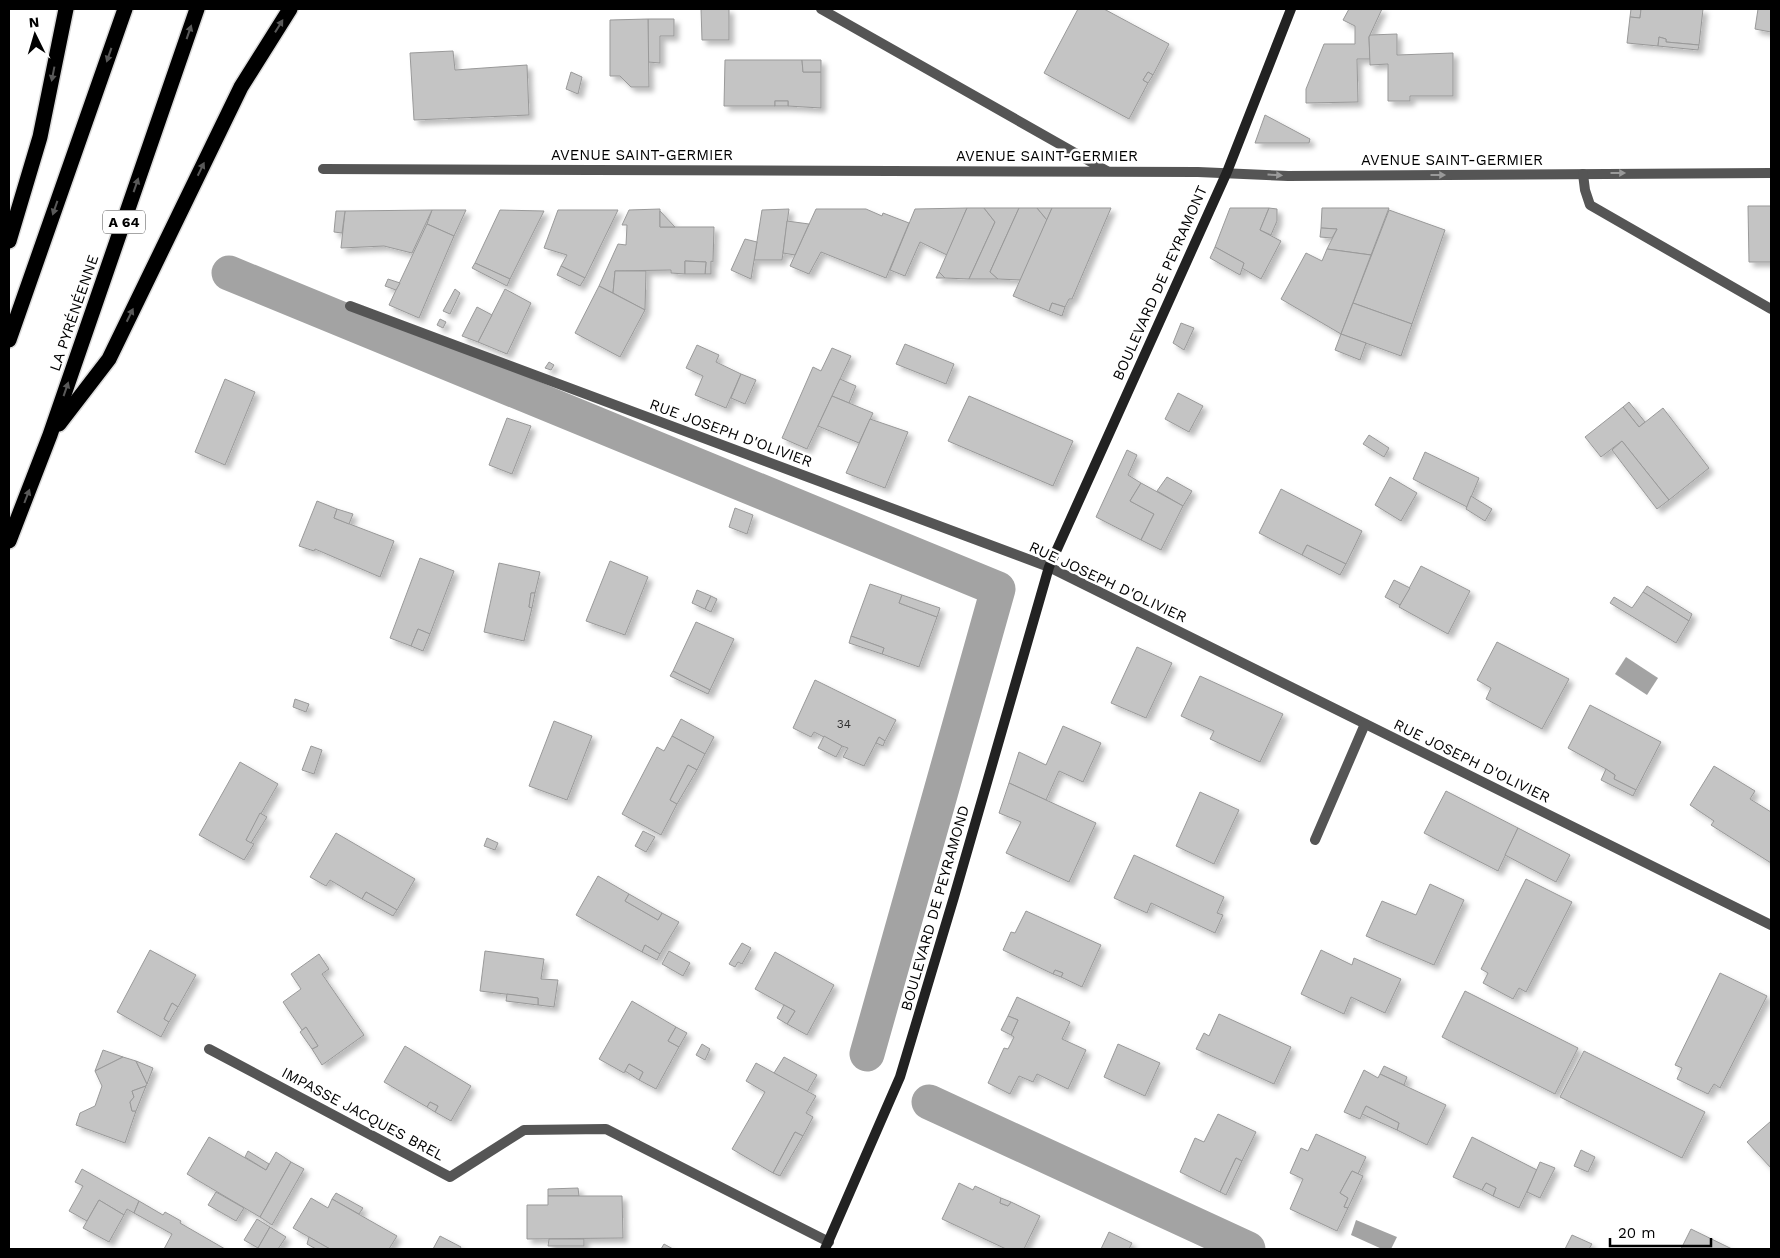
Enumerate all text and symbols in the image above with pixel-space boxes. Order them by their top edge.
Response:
north arrow [10,10,60,60]
text: N [28,14,40,30]
one-way arrow [274,20,284,33]
one-way arrow [186,24,193,39]
one-way arrow [104,48,112,63]
one-way arrow [49,66,57,81]
street label: AVENUE SAINT-GERMIER [551,146,733,164]
street label: AVENUE SAINT-GERMIER [956,147,1138,165]
street label: AVENUE SAINT-GERMIER [1361,151,1543,169]
one-way arrow [197,161,205,176]
one-way arrow [1610,169,1626,177]
one-way arrow [1430,171,1446,179]
one-way arrow [1268,172,1284,180]
one-way arrow [133,178,140,193]
street label: BOULEVARD DE PEYRAMONT [1109,183,1211,383]
one-way arrow [51,201,59,216]
road number: A 64 [103,210,145,233]
street label: LA PYRÉNÉENNE [46,252,102,374]
one-way arrow [126,308,134,322]
one-way arrow [63,381,70,396]
street label: RUE JOSEPH D'OLIVIER [647,395,815,471]
one-way arrow [23,489,31,503]
street label: RUE JOSEPH D'OLIVIER [1026,538,1190,626]
street label: RUE JOSEPH D'OLIVIER [1391,715,1553,807]
house number: 34 [837,717,851,731]
street label: BOULEVARD DE PEYRAMOND [897,803,973,1013]
street label: IMPASSE JACQUES BREL [279,1063,447,1165]
scale bar [1610,1216,1711,1248]
text: 20 m [1618,1224,1656,1242]

